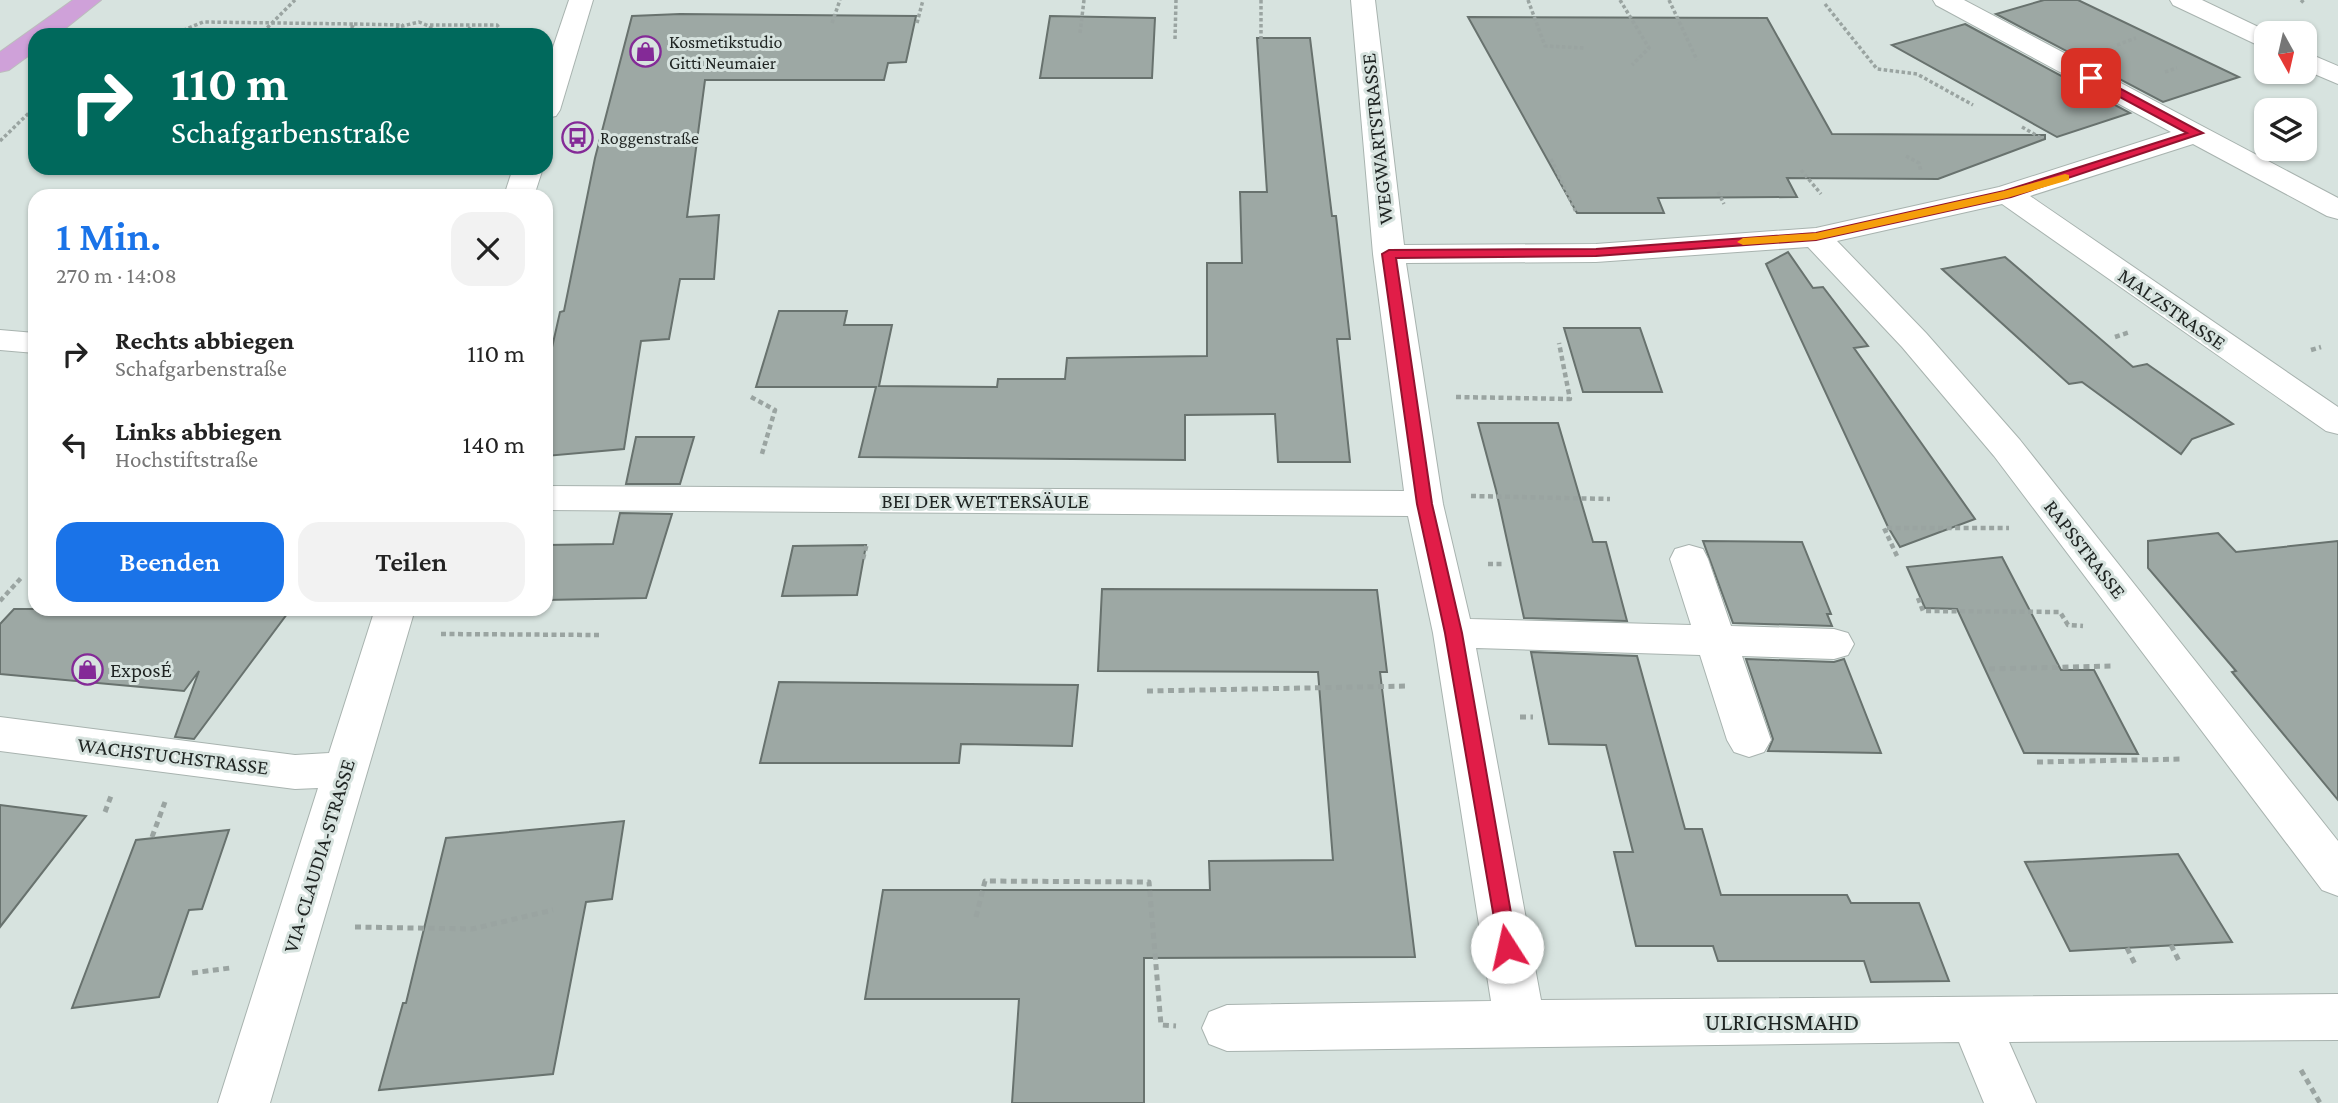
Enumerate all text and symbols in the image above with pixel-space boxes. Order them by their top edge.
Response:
north arrow [2254,21,2317,84]
map controls [2254,21,2317,161]
place label: Kosmetikstudio Gitti Neumaier [669,32,782,73]
shop icon: Kosmetikstudio Gitti Neumaier [629,35,663,69]
pin [2061,48,2121,108]
street label: WEGWARTSTRASSE [1356,52,1398,226]
icon: right [56,56,147,147]
text: 110 m [171,56,288,111]
icon: arrive [2072,59,2110,97]
button: layers [2254,98,2317,161]
text: Schafgarbenstraße [171,114,410,150]
bus stop icon: Roggenstraße [560,121,594,155]
place label: Roggenstraße [600,128,699,148]
text: 1 Min. [56,212,161,259]
button: close [451,212,525,286]
text: 270 m · 14:08 [56,262,177,288]
street label: MALZSTRASSE [2114,263,2230,355]
text: Rechts abbiegen [115,326,294,355]
icon: right [56,335,94,373]
text: 110 m [467,339,525,368]
text: Schafgarbenstraße [115,355,287,381]
text: Links abbiegen [115,417,282,446]
icon: left [56,426,94,464]
text: 140 m [463,430,525,459]
text: Hochstiftstraße [115,446,258,472]
street label: BEI DER WETTERSÄULE [881,489,1089,513]
street label: RAPSSTRASSE [2039,495,2131,603]
button: Beenden [56,522,284,602]
button: Teilen [298,522,525,602]
shop icon: ExposÉ [70,653,104,687]
place label: ExposÉ [110,658,172,682]
street label: WACHSTUCHSTRASSE [76,732,270,780]
street label: VIA-CLAUDIA-STRASSE [278,756,360,956]
position arrow [1470,910,1544,984]
street label: ULRICHSMAHD [1705,1008,1859,1035]

